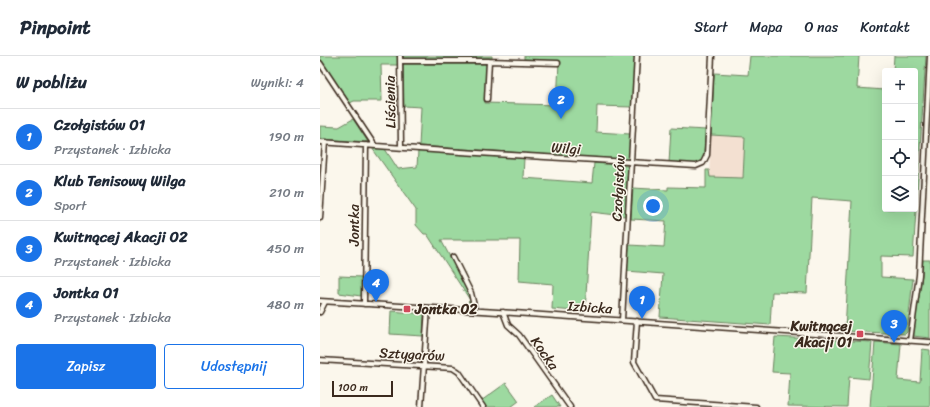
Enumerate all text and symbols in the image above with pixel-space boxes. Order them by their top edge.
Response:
text: Pinpoint [20,11,91,44]
text: Start [694,15,728,40]
text: Mapa [750,15,782,40]
text: O nas [804,15,838,40]
text: Kontakt [860,15,910,40]
text: W pobliżu [16,67,87,97]
map controls [882,68,918,212]
button: + [882,68,918,104]
text: Wyniki: 4 [251,71,304,94]
street label: Liścienia [378,74,403,129]
pin: 2 [548,86,574,119]
button: − [882,104,918,140]
text: Czołgistów 01 [54,112,145,138]
text: 1 [26,125,32,148]
text: 190 m [269,125,304,148]
street label: Wilgi [550,135,583,162]
text: Przystanek · Izbicka [54,138,171,161]
button: locate [882,140,918,176]
street label: Czołgistów [604,154,633,222]
text: Klub Tenisowy Wilga [54,168,186,194]
button: layers [882,176,918,212]
text: 2 [25,181,33,204]
text: 210 m [269,181,304,204]
text: Sport [54,194,86,217]
your location [643,196,663,216]
street label: Jontka [342,203,367,247]
text: Kwitnącej Akacji 02 [54,224,188,250]
text: 3 [25,237,33,260]
text: 450 m [266,237,304,260]
text: Przystanek · Izbicka [54,250,171,273]
pin: 4 [363,269,389,302]
text: Jontka 01 [54,280,119,306]
pin: 1 [629,286,655,319]
text: 4 [25,293,33,316]
text: 480 m [266,293,304,316]
street label: Izbicka [566,293,614,322]
place label: Jontka 02 [414,297,478,322]
marker: Jontka 02 [402,304,412,314]
text: Przystanek · Izbicka [54,306,171,329]
pin: 3 [881,310,907,343]
place label: Kwitnącej Akacji 01 [789,314,852,355]
marker: Kwitnącej Akacji 01 [855,329,865,339]
street label: Kocka [524,331,566,376]
street label: Sztygarów [379,340,446,369]
button: Zapisz [16,344,156,389]
button: Udostępnij [164,344,304,389]
text: 100 m [338,378,368,397]
scale bar [332,379,393,398]

